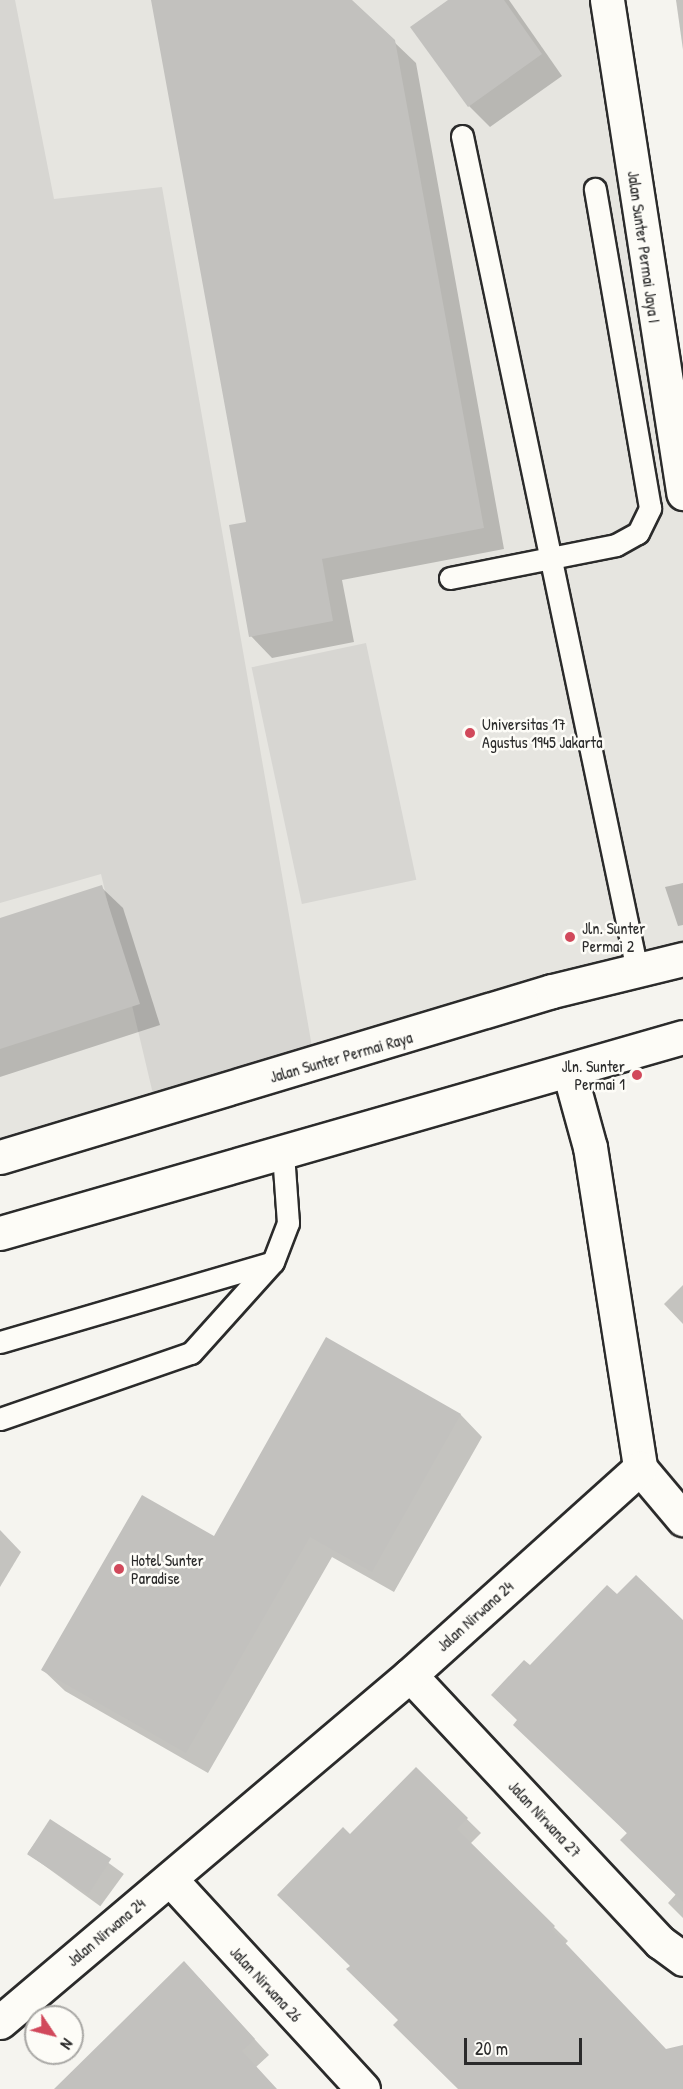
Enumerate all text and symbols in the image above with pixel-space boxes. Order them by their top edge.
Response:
street label: Jalan Sunter Permai Jaya I [624,170,664,324]
place label: Universitas 17 Agustus 1945 Jakarta [482,714,602,752]
marker: Universitas 17 Agustus 1945 Jakarta [463,726,477,740]
place label: Jln. Sunter Permai 2 [582,918,646,956]
marker: Jln. Sunter Permai 2 [563,930,577,944]
street label: Jalan Sunter Permai Raya [267,1027,415,1087]
place label: Jln. Sunter Permai 1 [561,1056,625,1094]
marker: Jln. Sunter Permai 1 [630,1068,644,1082]
place label: Hotel Sunter Paradise [131,1550,204,1588]
marker: Hotel Sunter Paradise [112,1562,126,1576]
street label: Jalan Nirwana 24 [433,1577,517,1655]
street label: Jalan Nirwana 27 [505,1777,585,1861]
street label: Jalan Nirwana 24 [63,1894,149,1970]
street label: Jalan Nirwana 26 [226,1942,306,2026]
north arrow [24,2005,84,2065]
scale bar [467,2026,586,2064]
text: N [56,2034,79,2054]
text: 20 m [475,2036,508,2061]

